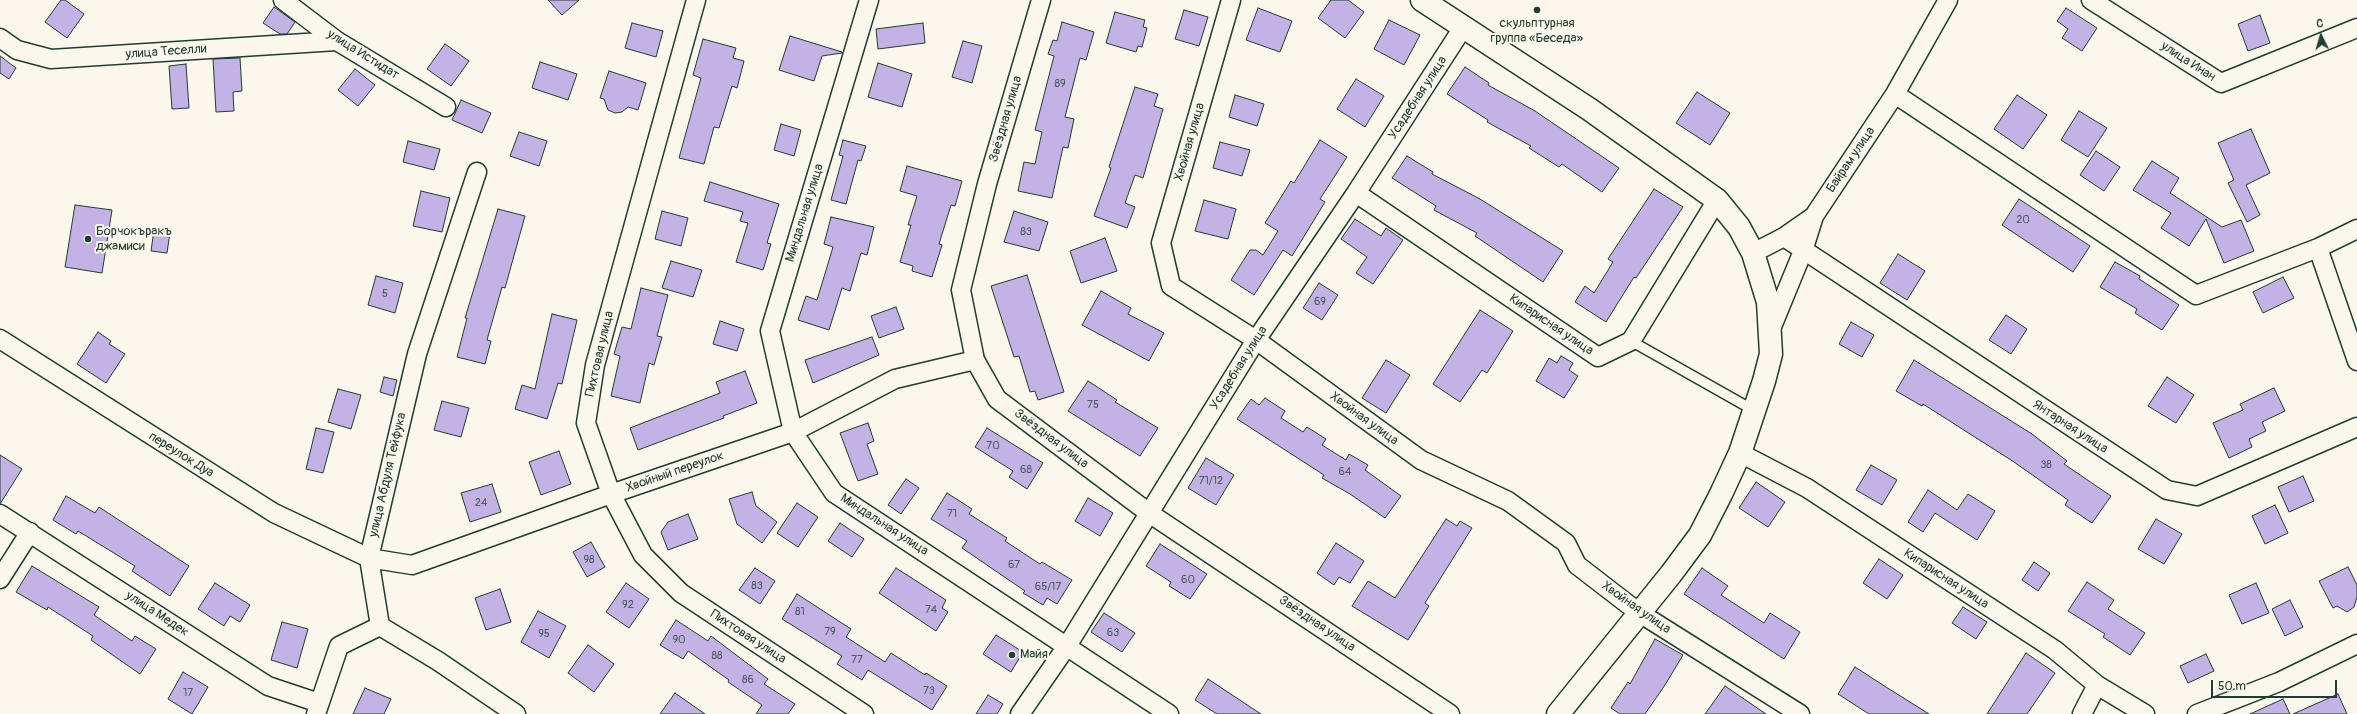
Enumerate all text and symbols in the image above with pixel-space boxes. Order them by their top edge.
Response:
marker: скульптурная группа «Беседа» [1532,5,1542,15]
place label: скульптурная группа «Беседа» [1491,16,1583,47]
north arrow [2301,16,2341,56]
text: С [2316,17,2324,30]
street label: улица Истидат [324,27,402,83]
street label: улица Инан [2158,39,2218,85]
street label: улица Теселли [125,41,207,63]
street label: Усадебная улица [1385,54,1451,142]
street label: Звёздная улица [986,74,1026,164]
house number: 89 [1054,77,1066,91]
street label: Хвойная улица [1171,101,1209,183]
street label: Байрам улица [1823,124,1879,196]
street label: Миндальная улица [783,162,827,264]
house number: 20 [2016,213,2030,227]
place label: Борчокъракъ джамиси [96,224,172,255]
house number: 83 [1020,225,1032,239]
marker: Борчокъракъ джамиси [83,234,93,244]
house number: 5 [382,287,388,301]
street label: Кипарисная улица [1506,291,1596,359]
house number: 69 [1314,295,1326,309]
street label: Пихтовая улица [583,310,617,398]
street label: Усадебная улица [1207,323,1271,413]
street label: Хвойная улица [1327,389,1401,449]
street label: Янтарная улица [2029,397,2111,457]
house number: 75 [1087,398,1099,412]
street label: Звёздная улица [1011,406,1091,472]
street label: улица Абдуля Тейфука [366,411,410,539]
street label: переулок Дуа [146,429,216,481]
house number: 70 [986,439,1000,453]
street label: Хвойный переулок [624,448,726,496]
house number: 38 [2040,458,2052,472]
house number: 68 [1020,463,1032,477]
house number: 64 [1339,465,1351,479]
house number: 71/12 [1199,474,1223,488]
street label: Миндальная улица [837,491,931,559]
house number: 24 [475,496,487,510]
house number: 71 [947,507,957,521]
street label: Кипарисная улица [1901,546,1991,612]
house number: 98 [583,553,595,567]
house number: 67 [1008,558,1020,572]
house number: 60 [1181,573,1195,587]
house number: 83 [751,579,763,593]
street label: Хвойная улица [1599,579,1673,637]
house number: 65/17 [1035,580,1061,594]
street label: улица Медек [123,588,191,640]
street label: Звёздная улица [1276,593,1358,655]
house number: 92 [622,598,634,612]
house number: 74 [925,603,937,617]
house number: 81 [795,605,805,619]
street label: Пихтовая улица [707,607,789,667]
house number: 79 [824,625,836,639]
house number: 63 [1107,626,1119,640]
house number: 95 [538,627,550,641]
house number: 90 [672,633,686,647]
place label: Майя [1020,647,1048,663]
house number: 88 [711,649,723,663]
marker: Майя [1007,650,1017,660]
house number: 77 [851,653,863,667]
scale bar [2213,672,2339,698]
house number: 86 [742,673,754,687]
text: 50 m [2218,679,2246,694]
house number: 73 [923,684,935,698]
house number: 17 [183,686,193,700]

